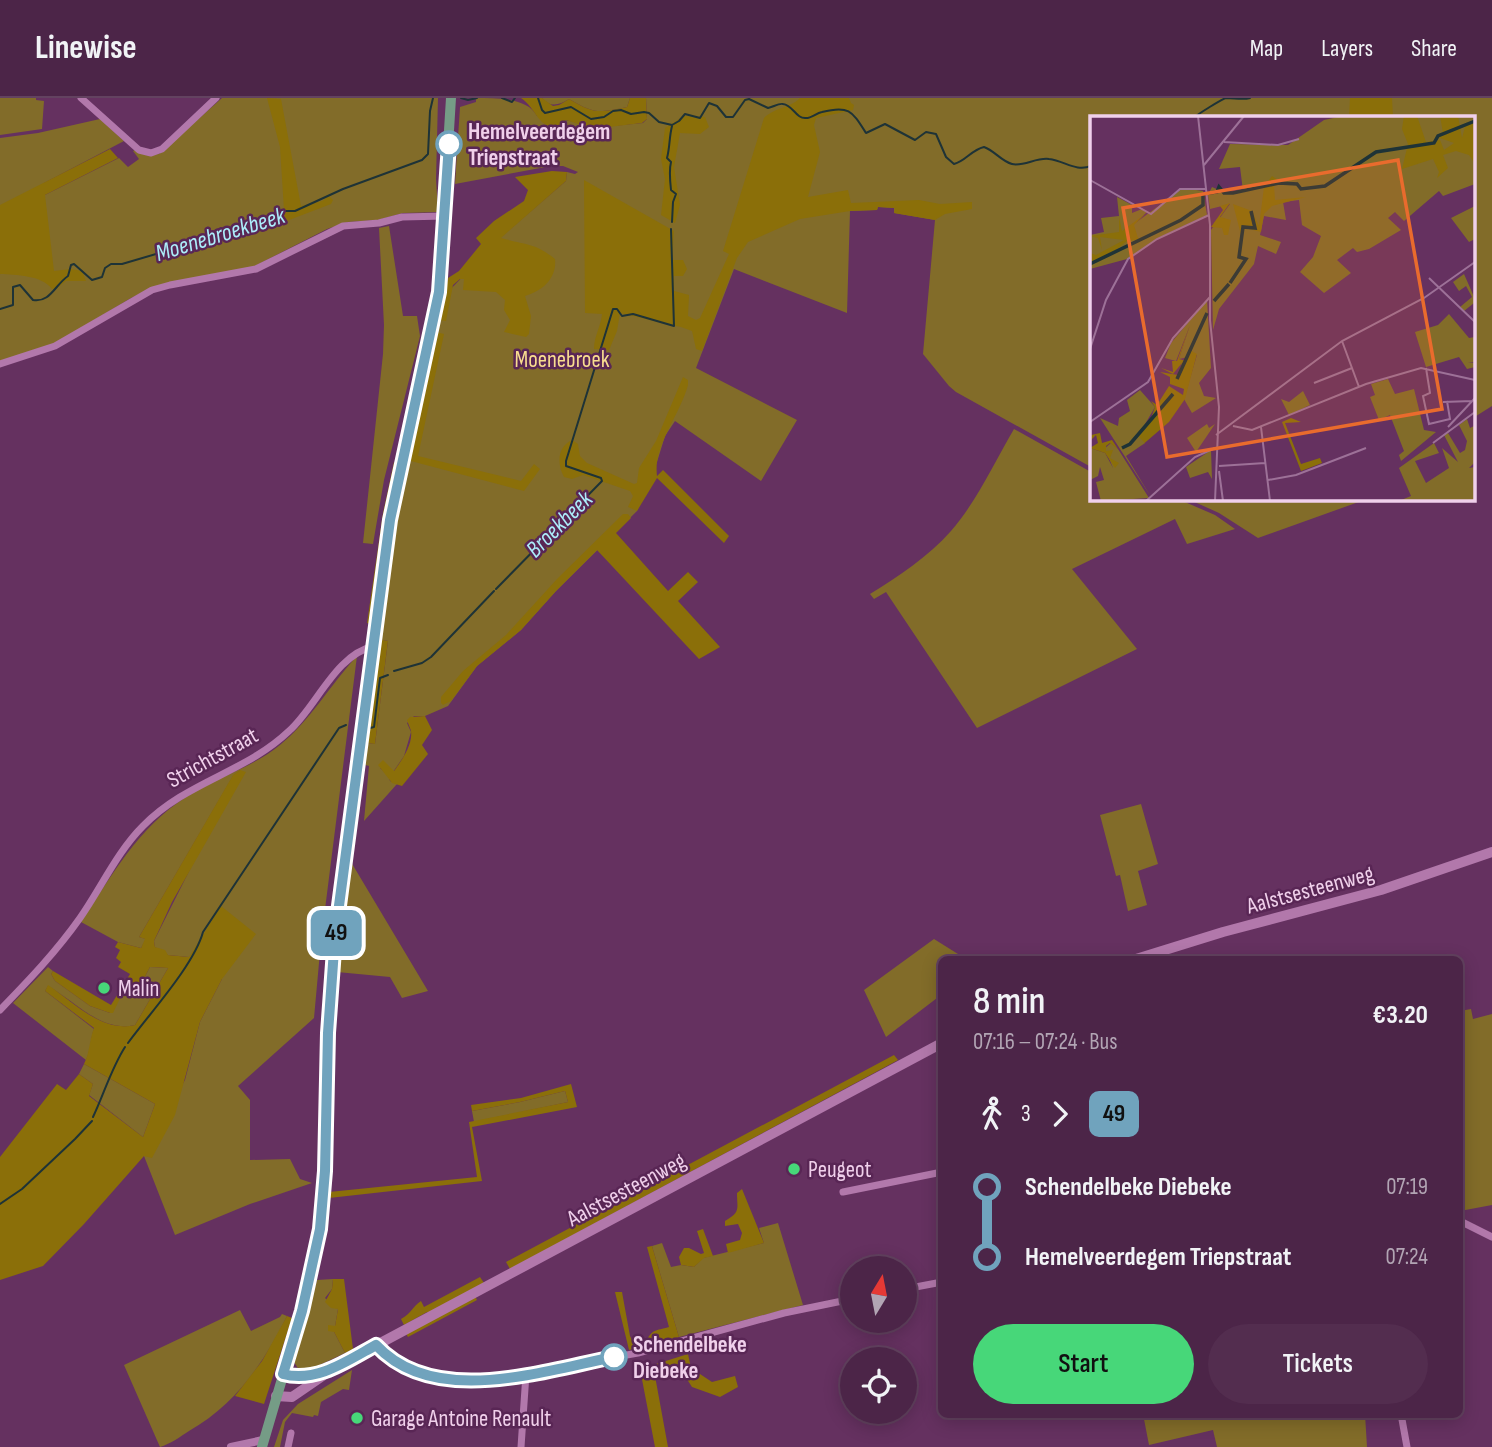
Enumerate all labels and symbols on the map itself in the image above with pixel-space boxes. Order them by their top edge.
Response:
inset map [1090,116,1474,500]
place label: Hemelveerdegem Triepstraat [468,118,610,172]
marker: Hemelveerdegem Triepstraat [436,131,462,157]
water label: Moenebroekbeek [152,201,289,268]
park label: Moenebroek [515,346,610,374]
water label: Broekbeek [520,484,599,564]
street label: Strichtstraat [162,721,263,794]
street label: Aalstsesteenweg [1243,860,1377,921]
line badge: 49 [304,910,368,956]
place label: Malin [118,975,159,1003]
marker: Malin [96,980,112,996]
street label: Aalstsesteenweg [561,1147,691,1233]
place label: Peugeot [808,1156,871,1184]
marker: Peugeot [786,1161,802,1177]
north arrow [840,1256,917,1334]
place label: Schendelbeke Diebeke [633,1331,747,1385]
marker: Schendelbeke Diebeke [601,1344,627,1370]
place label: Garage Antoine Renault [371,1405,551,1433]
marker: Garage Antoine Renault [349,1410,365,1426]

